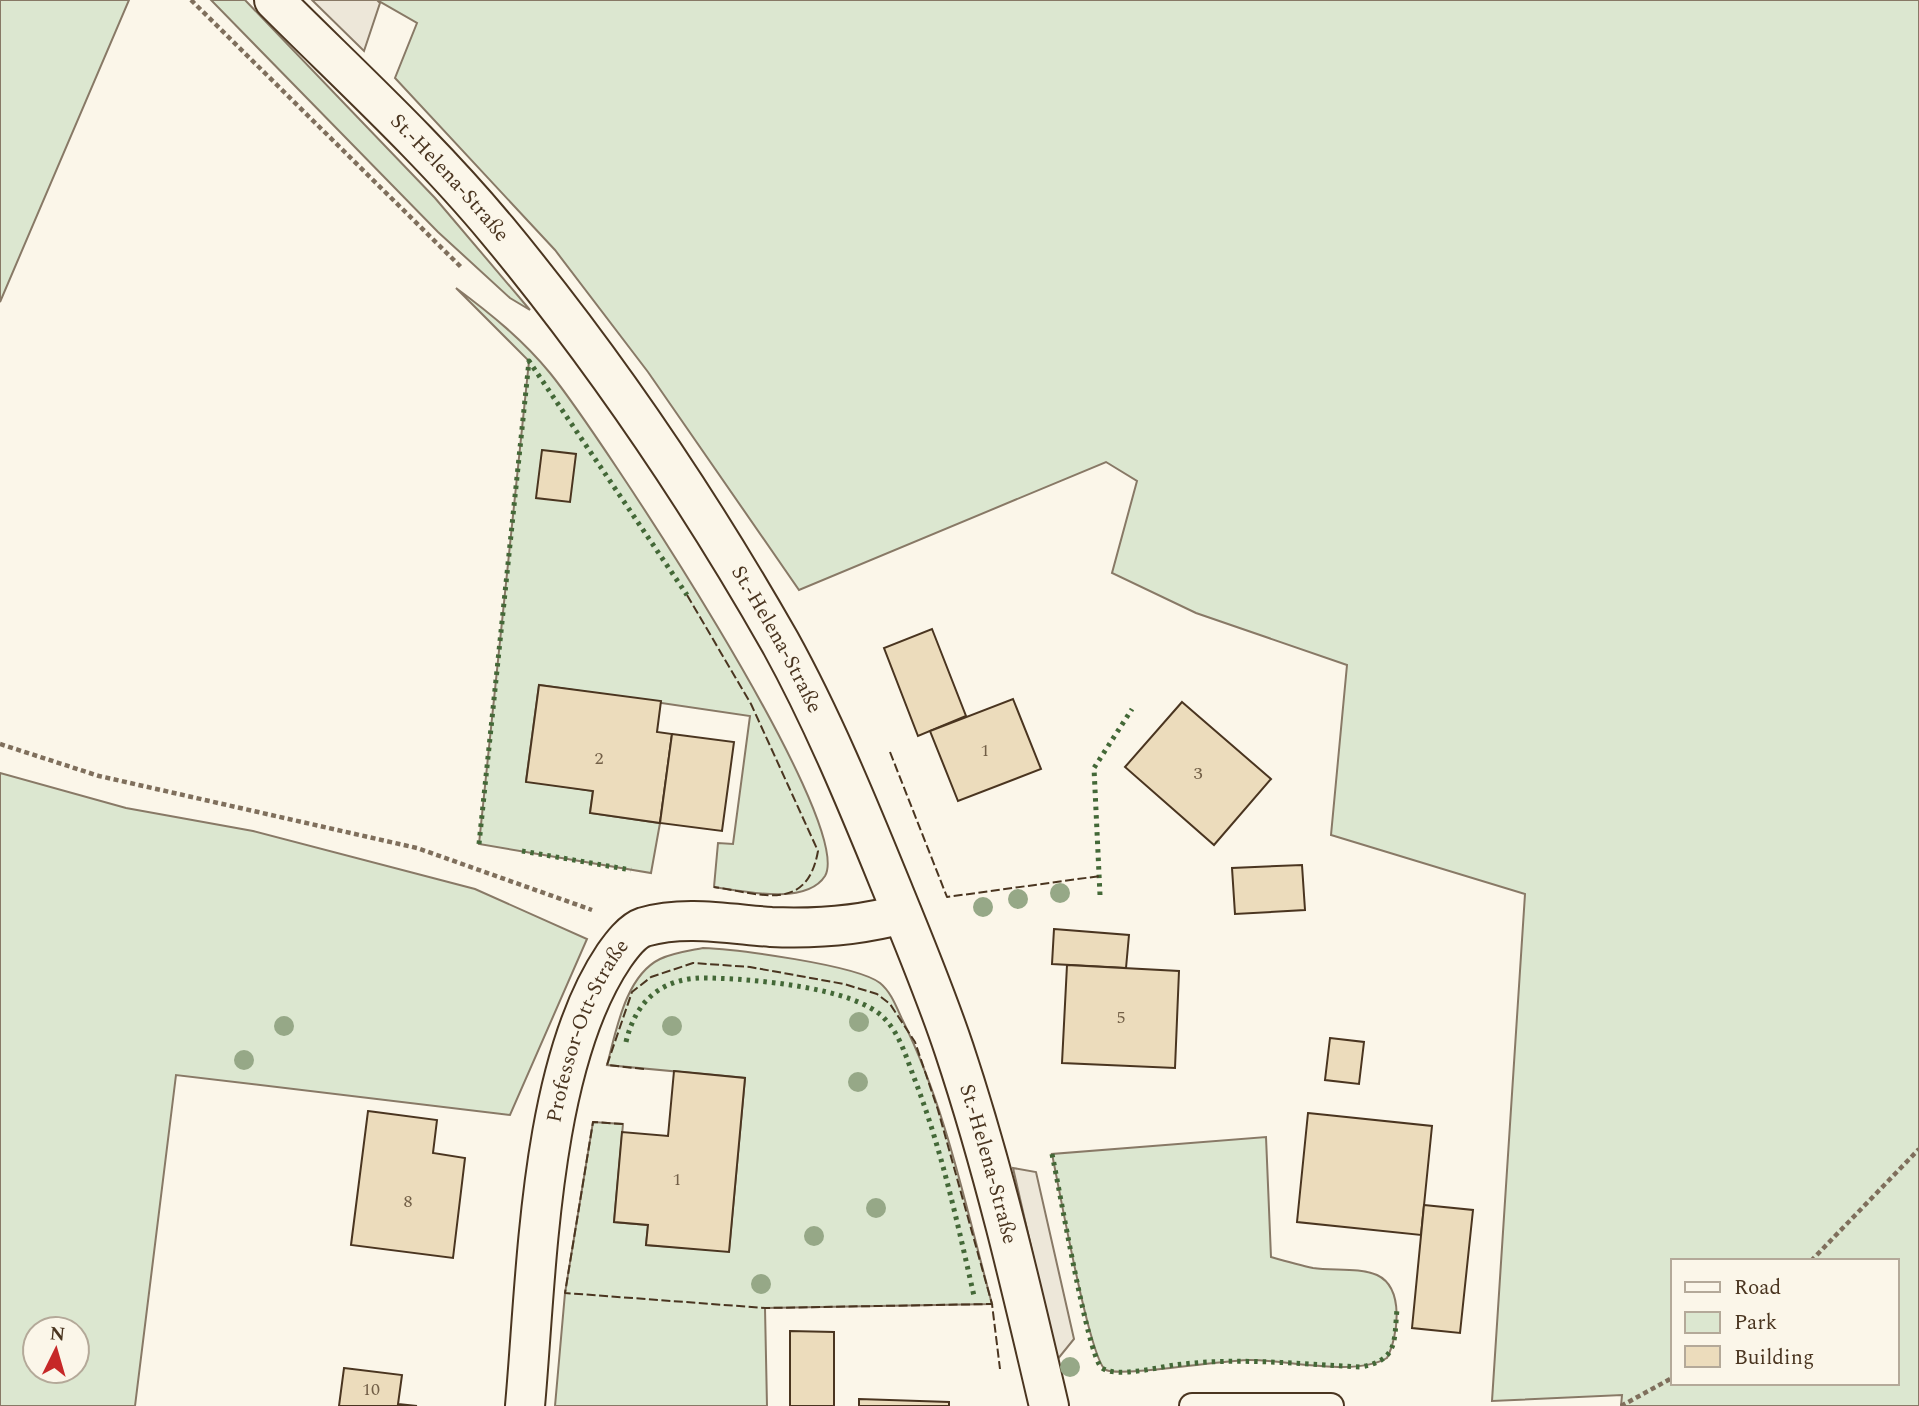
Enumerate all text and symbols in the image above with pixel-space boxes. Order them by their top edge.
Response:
street label: St.-Helena-Straße [382,106,517,249]
street label: St.-Helena-Straße [723,559,830,719]
house number: 1 [981,737,990,764]
house number: 2 [595,745,604,772]
house number: 3 [1194,760,1203,787]
street label: Professor-Ott-Straße [538,932,637,1125]
house number: 5 [1117,1004,1126,1031]
street label: St.-Helena-Straße [950,1080,1026,1247]
house number: 1 [673,1166,682,1193]
house number: 8 [404,1188,413,1215]
legend [1671,1259,1898,1385]
text: Road [1734,1272,1781,1304]
text: Park [1734,1307,1778,1339]
north arrow [21,1315,91,1385]
text: N [48,1319,66,1350]
text: Building [1734,1342,1814,1374]
house number: 10 [362,1376,380,1403]

